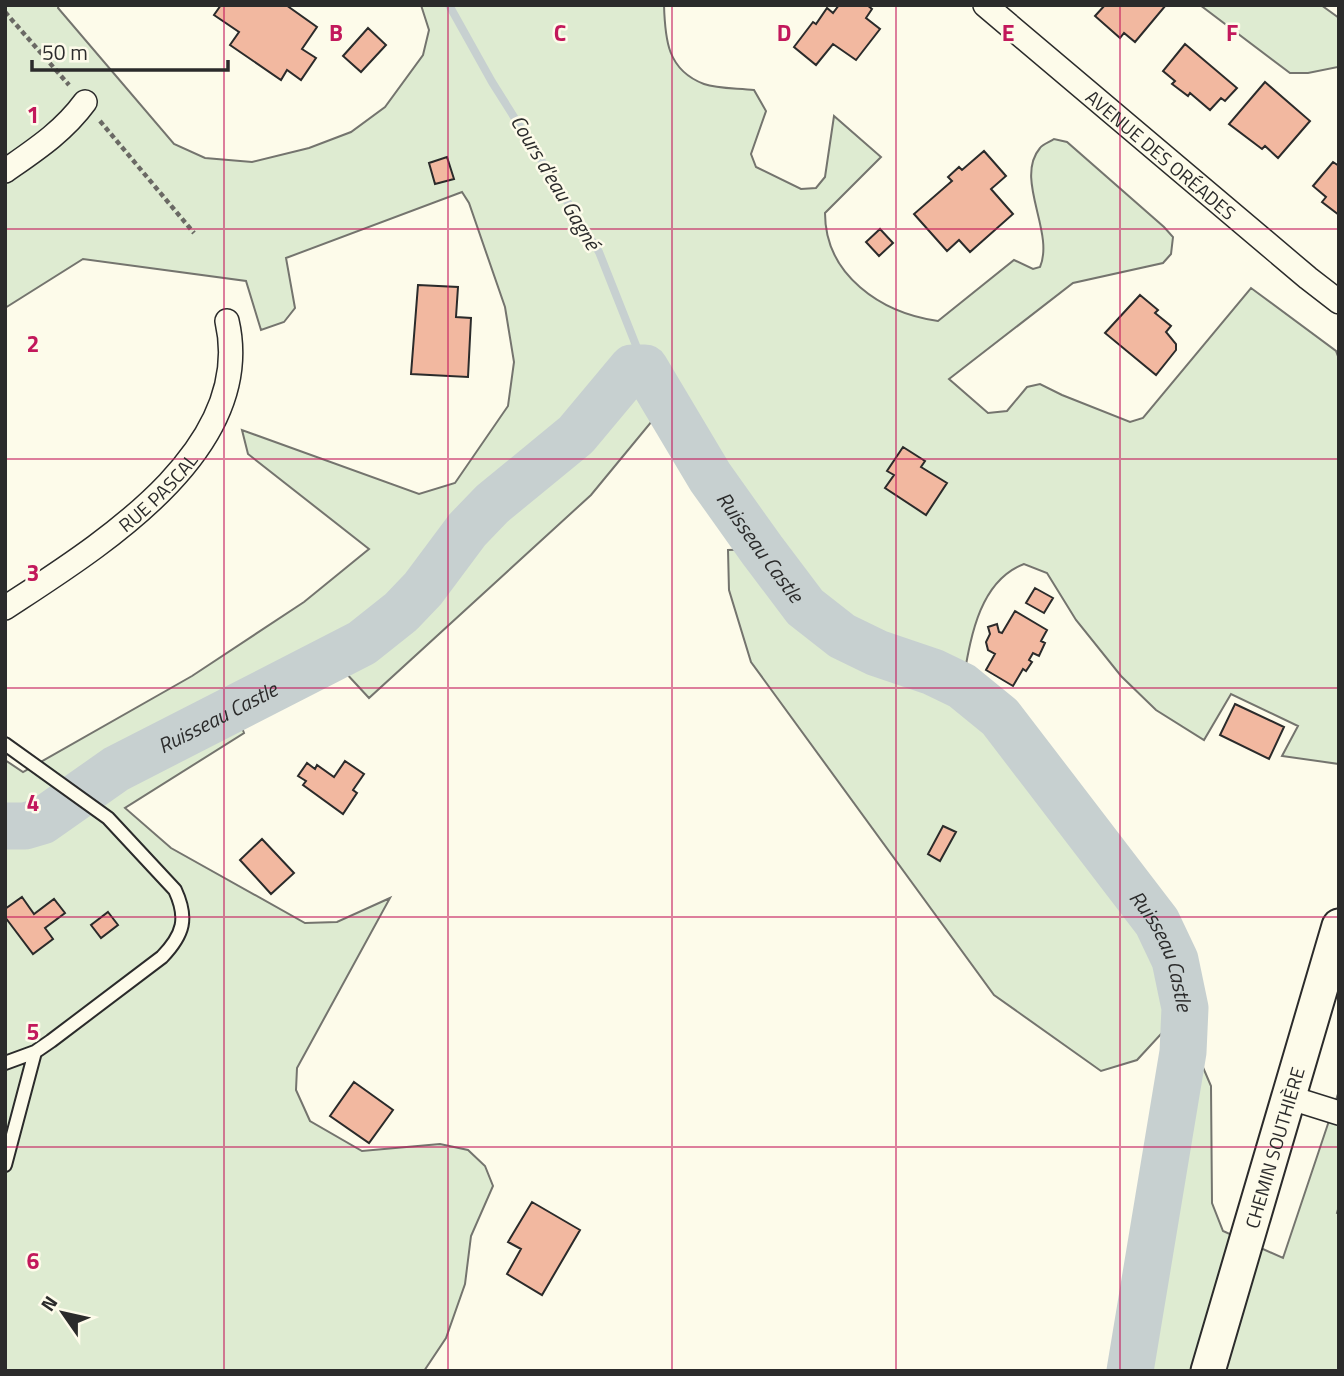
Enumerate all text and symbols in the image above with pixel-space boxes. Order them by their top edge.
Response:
text: B [329,15,343,50]
text: C [554,15,566,50]
text: D [777,15,791,50]
text: E [1002,15,1014,50]
text: F [1226,15,1238,50]
scale bar [32,28,228,72]
text: 50 m [42,36,88,68]
street label: AVENUE DES ORÉADES [1080,82,1243,226]
text: 1 [27,97,39,132]
water label: Cours d'eau Gagné [503,108,610,258]
text: 2 [27,326,39,361]
street label: RUE PASCAL [111,446,204,538]
water label: Ruisseau Castle [709,485,813,610]
text: 3 [27,555,39,590]
water label: Ruisseau Castle [152,672,284,761]
text: 4 [27,785,39,820]
water label: Ruisseau Castle [1122,883,1202,1015]
text: 5 [27,1014,39,1049]
street label: CHEMIN SOUTHIÈRE [1236,1063,1311,1232]
text: 6 [27,1243,40,1278]
north arrow [28,1278,98,1348]
text: N [33,1290,64,1317]

